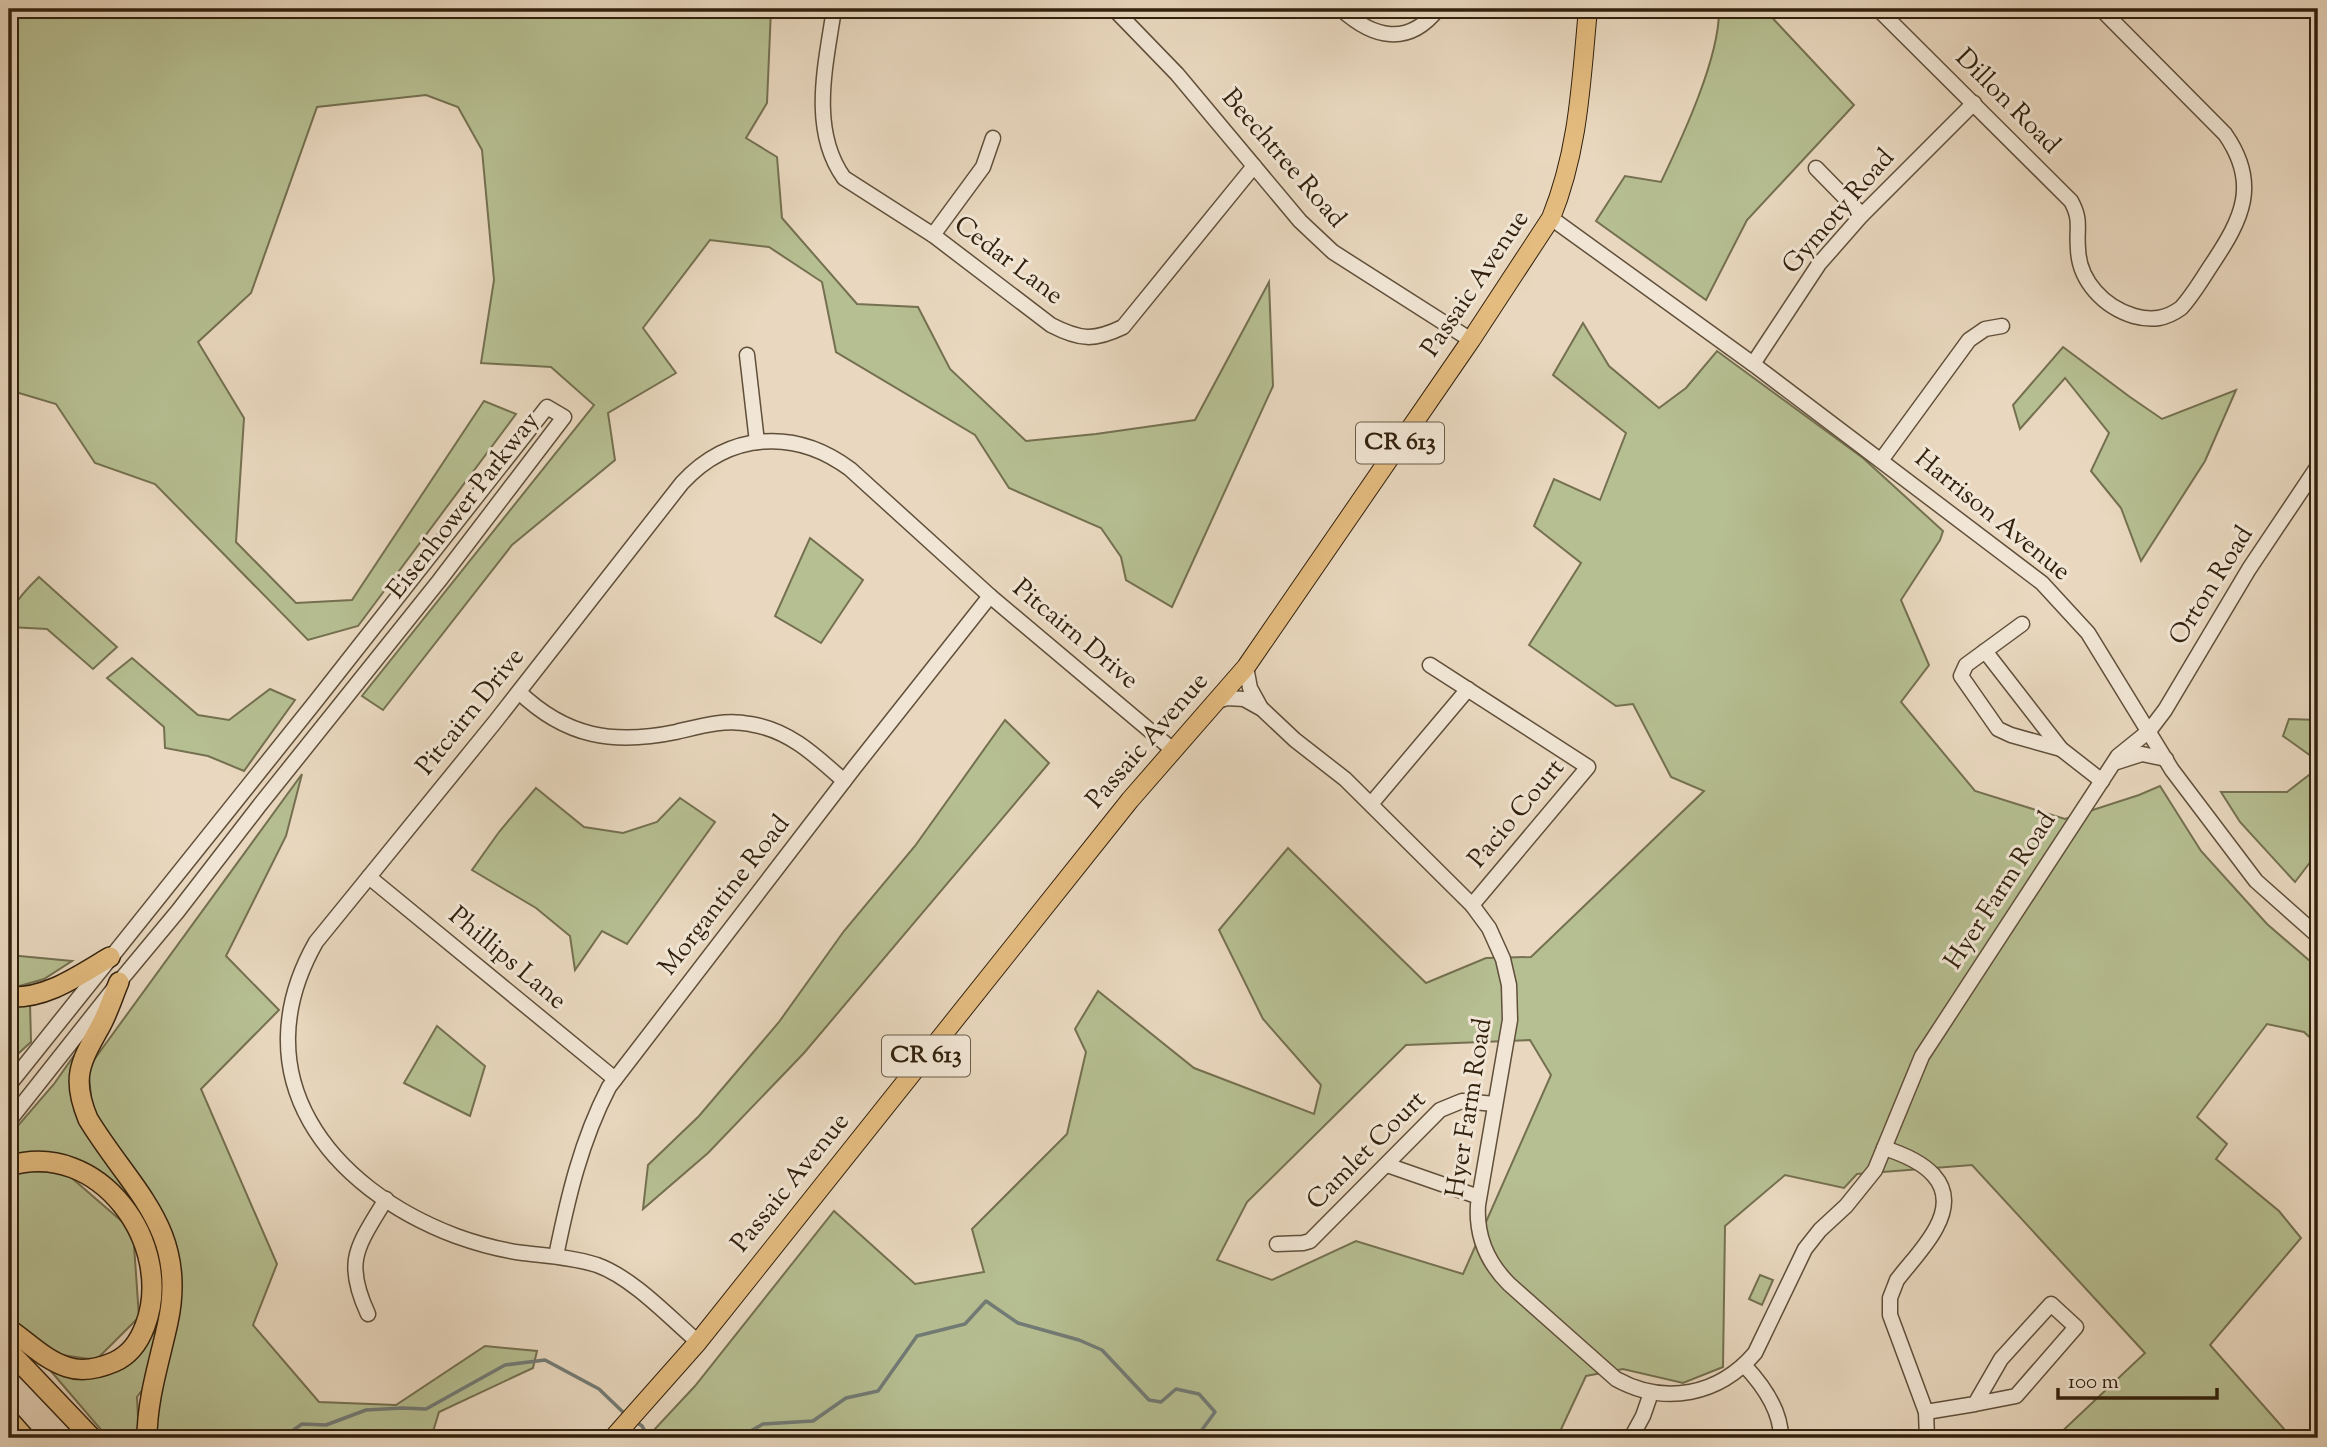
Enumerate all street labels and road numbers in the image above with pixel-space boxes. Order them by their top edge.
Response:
street label: Dillon Road [1946,41,2068,163]
street label: Beechtree Road [1212,81,1354,237]
street label: Gymoty Road [1774,141,1904,283]
street label: Passaic Avenue [1413,203,1539,365]
street label: Cedar Lane [945,207,1071,315]
street label: Eisenhower Parkway [379,405,549,607]
road number: CR 613 [1356,422,1444,463]
street label: Harrison Avenue [1906,441,2078,591]
street label: Orton Road [2161,519,2263,653]
street label: Pitcairn Drive [1004,571,1146,699]
street label: Pitcairn Drive [408,640,534,784]
street label: Passaic Avenue [1078,665,1218,817]
street label: Pacio Court [1460,751,1574,877]
street label: Hyer Farm Road [1936,805,2066,977]
street label: Morgantine Road [650,808,800,984]
street label: Phillips Lane [440,898,574,1020]
street label: Hyer Farm Road [1438,1015,1503,1200]
road number: CR 613 [882,1036,970,1076]
street label: Camlet Court [1299,1083,1435,1219]
street label: Passaic Avenue [723,1105,859,1261]

